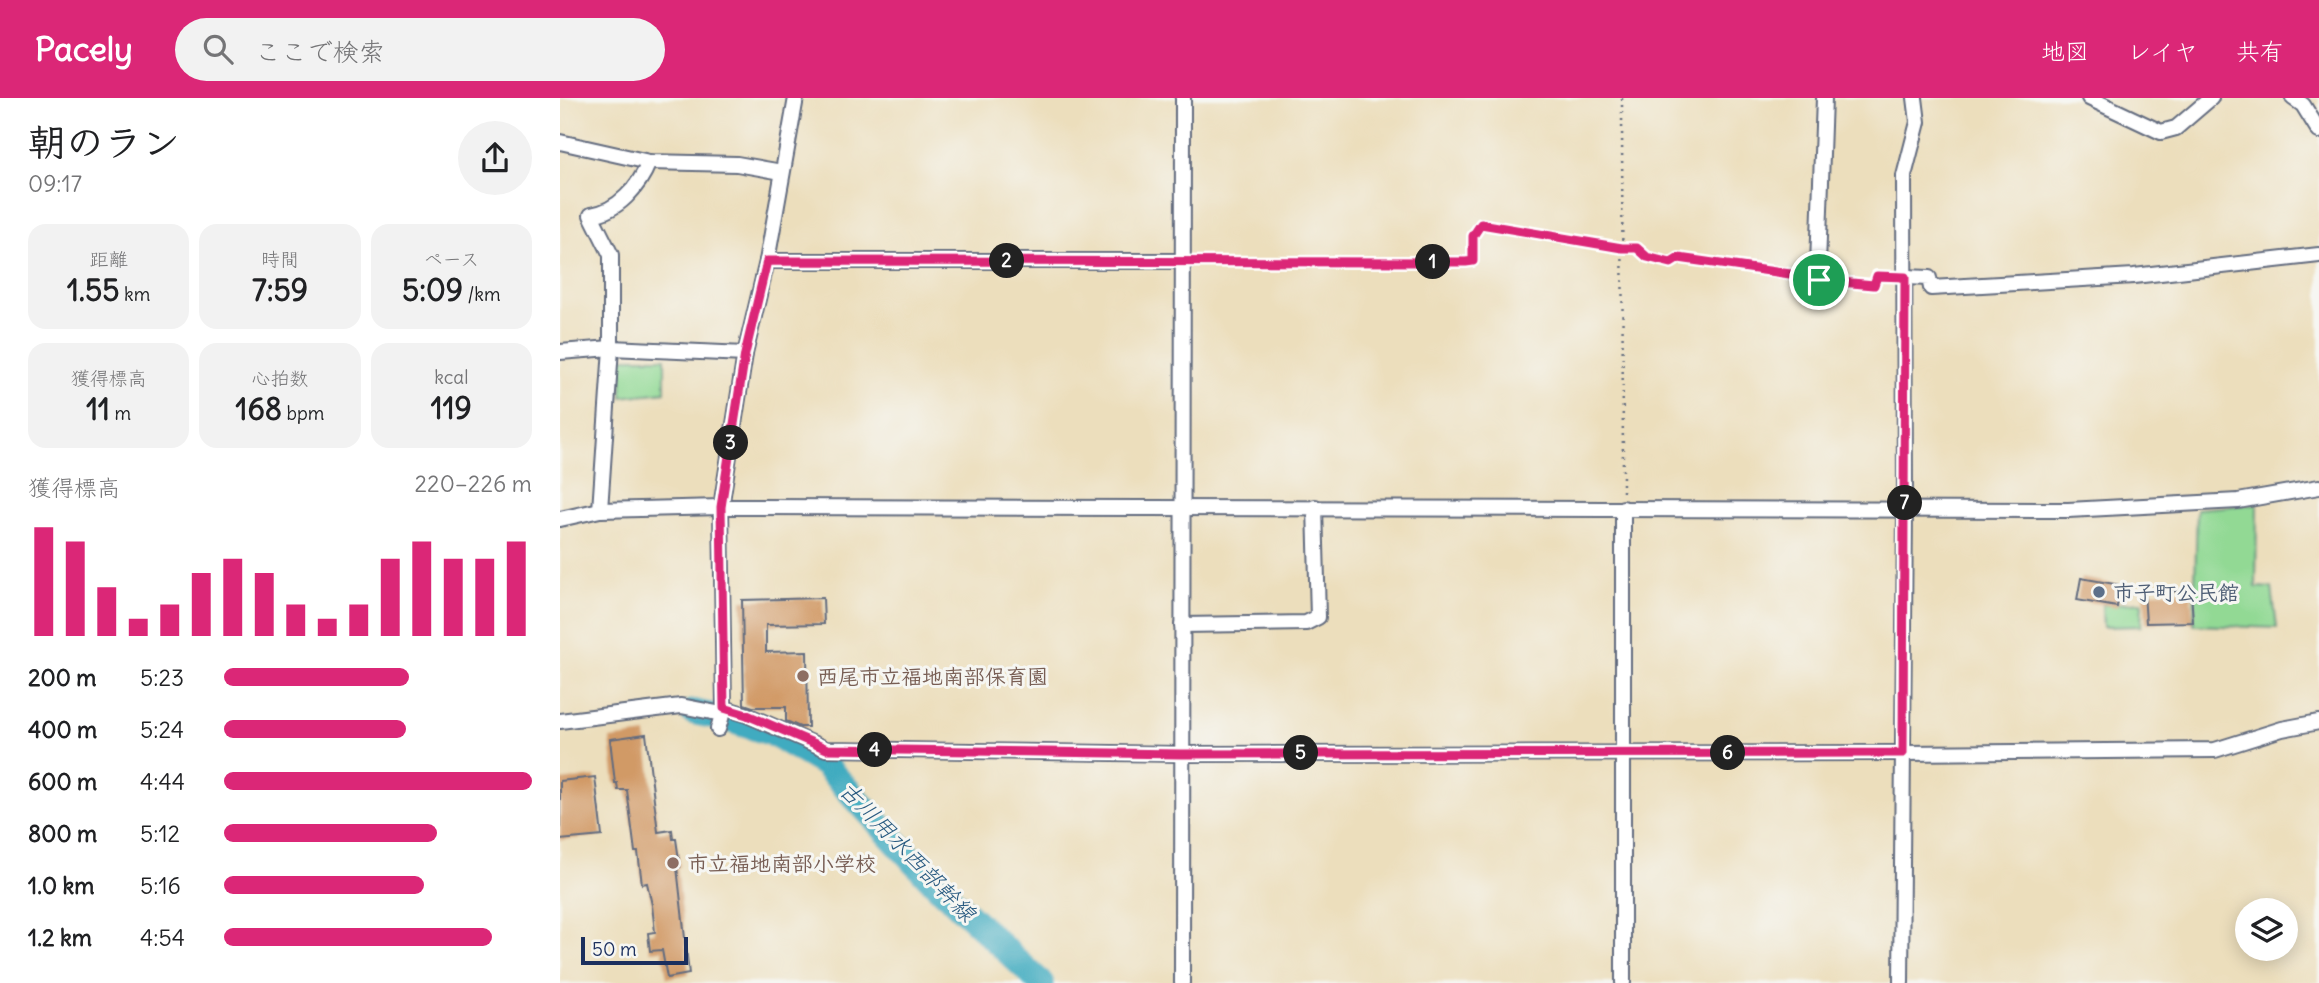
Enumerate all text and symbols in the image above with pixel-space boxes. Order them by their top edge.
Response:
search box [175,18,665,81]
text: Pacely [35,28,133,70]
icon: search [199,30,237,68]
text: ここで検索 [255,35,385,68]
text: 地図 [2041,36,2089,66]
text: レイヤ [2127,36,2198,66]
text: 共有 [2236,36,2284,66]
text: 朝のラン [28,119,180,166]
button: share [458,121,532,195]
text: 09:17 [28,169,82,198]
pin: 2 [990,244,1024,278]
pin: 1 [1416,244,1450,280]
text: 距離 [90,247,128,271]
text: 時間 [261,247,299,271]
text: ペース [423,247,479,271]
text: 2 [1001,248,1012,272]
text: 1 [1429,249,1436,273]
pin [1789,250,1849,310]
icon: arrive [1800,261,1838,299]
text: 1.55 [67,271,120,309]
text: 7:59 [252,271,308,309]
text: 5:09 [402,271,463,309]
text: km [120,282,150,306]
text: /km [463,282,501,306]
text: kcal [434,365,468,389]
text: 獲得標高 [71,366,147,390]
text: 心拍数 [251,366,309,390]
text: 119 [431,389,472,427]
text: 11 [86,390,110,428]
text: 168 [235,390,282,428]
text: m [110,401,131,425]
text: bpm [282,401,325,425]
pin: 3 [714,426,748,460]
text: 3 [725,430,736,454]
text: 220–226 m [414,469,532,498]
text: 獲得標高 [28,473,120,502]
pin: 7 [1888,486,1922,520]
text: 7 [1900,490,1909,514]
place label: 市子町公民館 [2113,579,2239,606]
marker: 市子町公民館 [2091,584,2107,600]
text: 200 m [28,663,97,692]
text: 5:23 [140,663,184,692]
place label: 西尾市立福地南部保育園 [817,663,1048,690]
marker: 西尾市立福地南部保育園 [795,668,811,684]
text: 400 m [28,715,97,744]
text: 5:24 [140,715,184,744]
pin: 4 [858,732,892,768]
pin: 5 [1284,736,1318,770]
pin: 6 [1710,736,1746,770]
text: 4 [869,737,880,761]
text: 5 [1295,740,1306,764]
text: 6 [1722,740,1733,764]
text: 600 m [28,767,97,796]
text: 4:44 [140,767,185,796]
water label: 古川用水西部幹線 [834,775,983,928]
text: 800 m [28,819,97,848]
text: 5:12 [140,819,180,848]
place label: 市立福地南部小学校 [687,850,876,877]
marker: 市立福地南部小学校 [665,855,681,871]
text: 1.0 km [28,871,94,900]
text: 5:16 [140,871,181,900]
map controls [2235,898,2298,961]
button: layers [2235,898,2298,961]
text: 1.2 km [28,923,92,952]
text: 4:54 [140,923,185,952]
scale bar [581,934,688,966]
text: 50 m [592,937,637,961]

